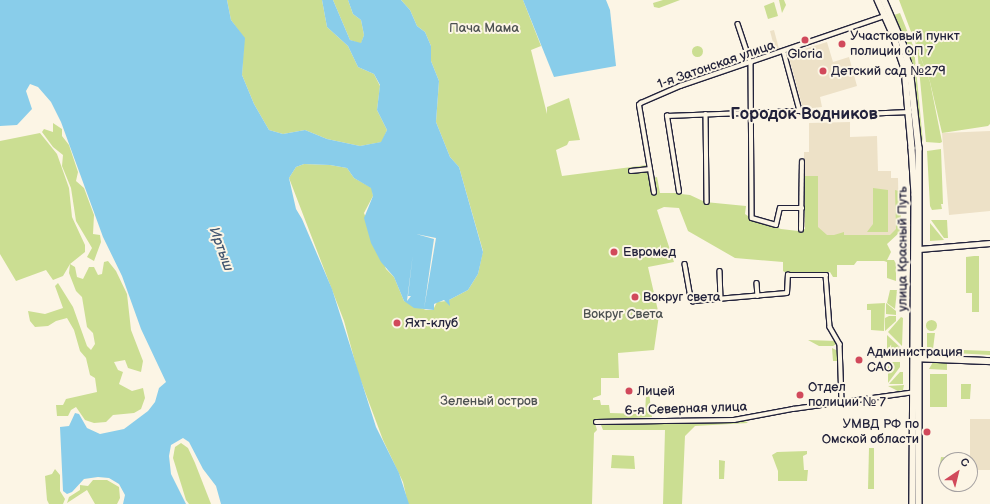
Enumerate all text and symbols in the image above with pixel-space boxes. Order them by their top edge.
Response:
park label: Пача Мама [449,20,519,36]
place label: Участковый пункт полиции ОП 7 [850,29,960,60]
marker: Gloria [800,35,810,45]
street label: 1-я Затонская улица [655,38,777,92]
marker: Участковый пункт полиции ОП 7 [837,39,847,49]
place label: Gloria [787,46,823,62]
place label: Детский сад №279 [831,63,946,79]
marker: Детский сад №279 [818,66,828,76]
district label: Городок Водников [730,105,878,125]
street label: улица Красный Путь [895,186,911,312]
water label: Иртыш [205,225,237,273]
place label: Евромед [623,244,676,260]
marker: Евромед [608,246,620,258]
place label: Вокруг света [643,289,721,305]
marker: Вокруг света [630,292,640,302]
park label: Вокруг Света [583,306,663,322]
place label: Яхт-клуб [405,315,458,331]
marker: Яхт-клуб [392,318,402,328]
place label: Администрация САО [867,345,963,376]
marker: Администрация САО [854,355,864,365]
place label: Отдел полиции № 7 [808,380,886,411]
place label: Лицей [637,383,675,399]
marker: Лицей [624,386,634,396]
marker: Отдел полиции № 7 [795,390,805,400]
park label: Зеленый остров [440,393,538,409]
street label: 6-я Северная улица [624,399,748,419]
place label: УМВД РФ по Омской области [822,417,919,448]
marker: УМВД РФ по Омской области [922,427,932,437]
north arrow [938,452,978,492]
text: С [958,455,971,470]

